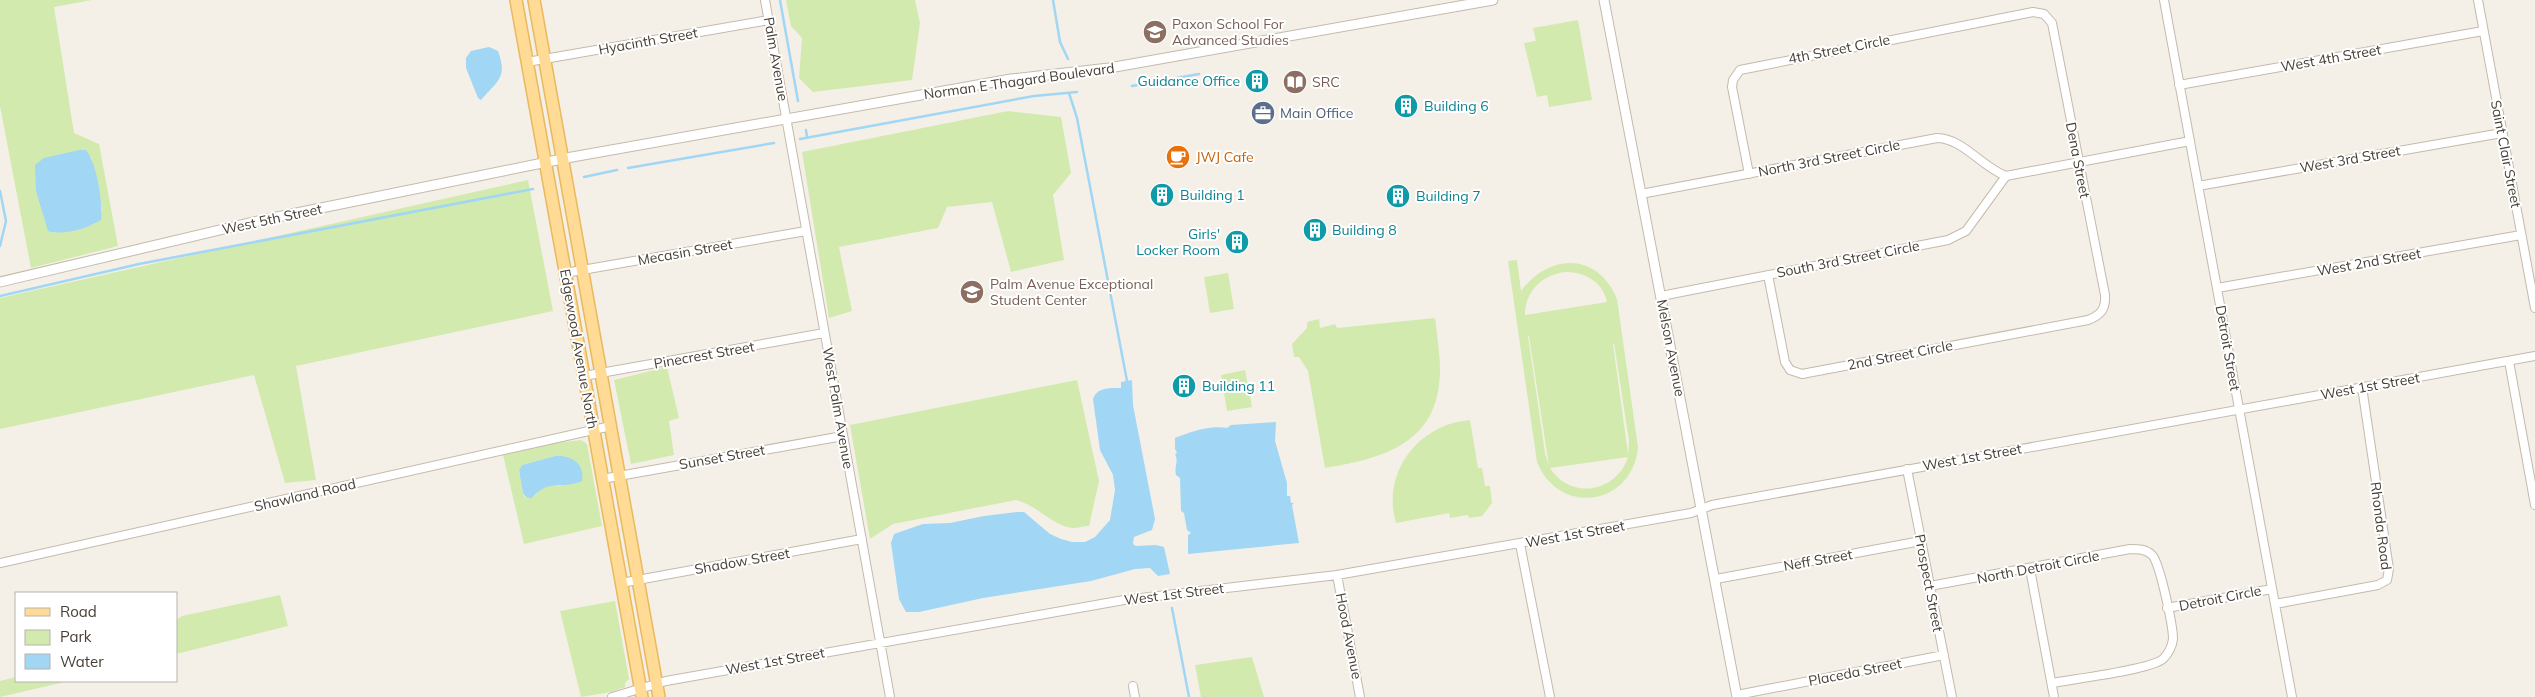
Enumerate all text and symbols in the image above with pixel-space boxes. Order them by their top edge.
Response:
street label: Palm Avenue [760,15,792,103]
place label: Paxon School For Advanced Studies [1172,15,1289,49]
school or university icon: Paxon School For Advanced Studies [1142,19,1168,45]
street label: Hyacinth Street [597,23,699,59]
street label: 4th Street Circle [1787,30,1891,68]
street label: West 4th Street [2279,40,2383,76]
street label: Norman E Thagard Boulevard [922,59,1116,103]
building icon: Guidance Office [1244,68,1270,94]
library icon: SRC [1282,69,1308,95]
place label: Guidance Office [1138,72,1240,90]
place label: SRC [1312,73,1340,91]
building icon: Building 6 [1393,93,1419,119]
place label: Building 6 [1424,97,1489,115]
street label: Saint Clair Street [2487,99,2525,209]
office icon: Main Office [1250,100,1276,126]
place label: Main Office [1280,104,1353,122]
street label: Dena Street [2062,120,2094,200]
street label: North 3rd Street Circle [1756,135,1902,181]
street label: West 3rd Street [2298,141,2402,177]
cafe icon: JWJ Cafe [1165,144,1191,170]
place label: JWJ Cafe [1196,148,1254,166]
building icon: Building 1 [1149,182,1175,208]
building icon: Building 7 [1385,183,1411,209]
place label: Building 1 [1180,186,1245,204]
place label: Building 7 [1416,187,1481,205]
street label: West 5th Street [220,200,324,238]
building icon: Building 8 [1302,217,1328,243]
place label: Building 8 [1332,221,1397,239]
place label: Girls' Locker Room [1136,225,1220,259]
building icon: Girls' Locker Room [1224,229,1250,255]
street label: Mecasin Street [636,235,734,269]
street label: South 3rd Street Circle [1775,236,1921,282]
street label: West 2nd Street [2316,244,2422,280]
street label: Edgewood Avenue North [556,268,602,430]
place label: Palm Avenue Exceptional Student Center [990,275,1153,309]
school or university icon: Palm Avenue Exceptional Student Center [959,279,985,305]
street label: Melson Avenue [1653,298,1689,398]
street label: Detroit Street [2212,304,2244,392]
street label: 2nd Street Circle [1846,336,1954,374]
street label: Pinecrest Street [652,337,756,373]
street label: West Palm Avenue [818,346,858,470]
street label: West 1st Street [2319,368,2421,404]
building icon: Building 11 [1171,373,1197,399]
place label: Building 11 [1202,377,1275,395]
street label: West 1st Street [1921,439,2023,475]
street label: Sunset Street [678,441,766,473]
street label: Shawland Road [252,475,358,515]
street label: Rhonda Road [2367,481,2395,571]
street label: West 1st Street [1524,516,1626,552]
street label: Prospect Street [1911,533,1947,633]
street label: Shadow Street [693,544,791,578]
street label: Neff Street [1782,545,1854,575]
street label: North Detroit Circle [1975,546,2101,588]
street label: West 1st Street [1123,579,1225,609]
street label: Detroit Circle [2177,581,2263,615]
street label: Hood Avenue [1332,591,1366,681]
legend [15,592,178,682]
text: Road [60,602,97,621]
text: Park [60,627,92,646]
street label: West 1st Street [724,643,826,679]
text: Water [60,652,104,671]
street label: Placeda Street [1807,654,1903,690]

